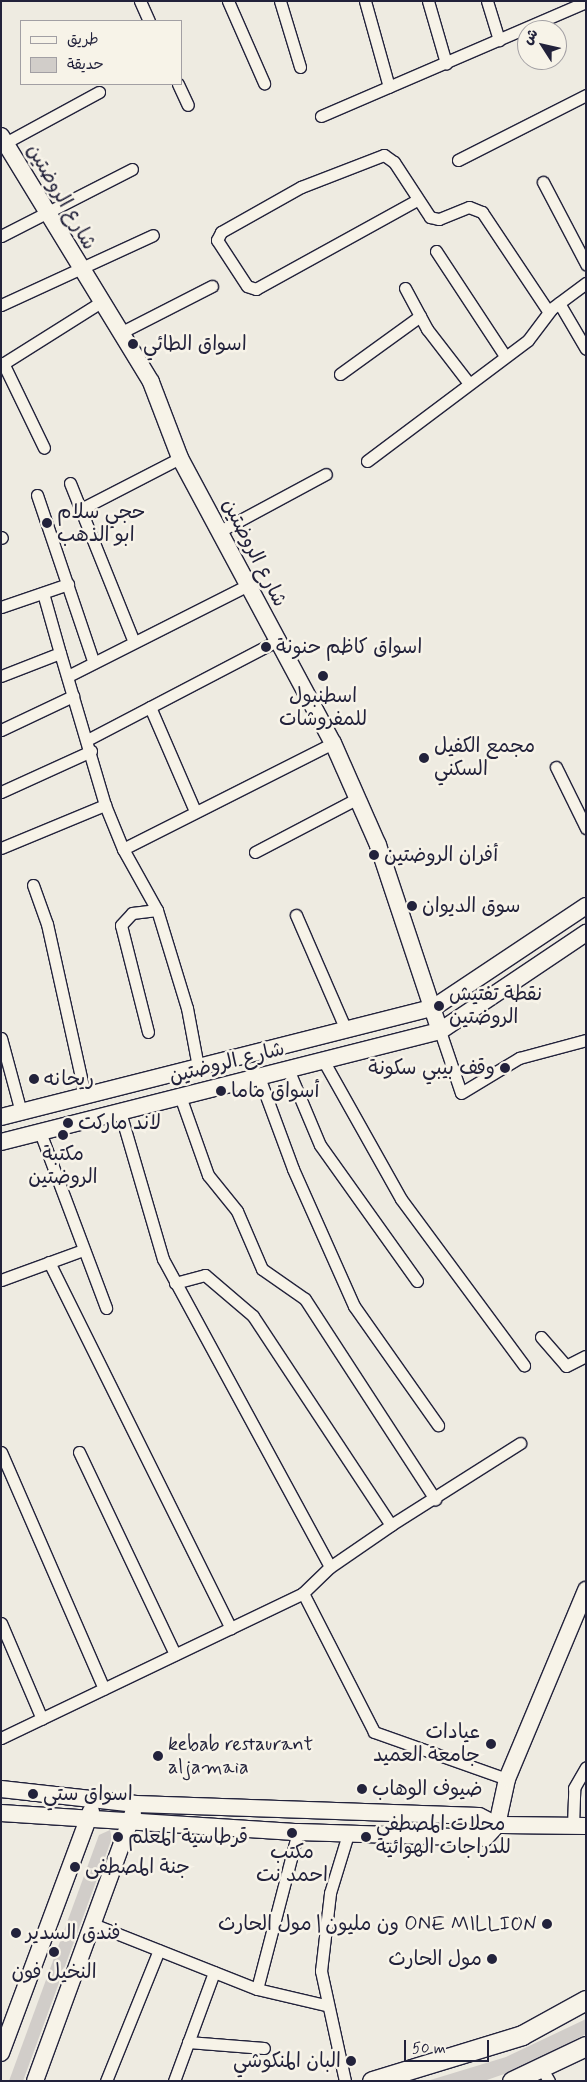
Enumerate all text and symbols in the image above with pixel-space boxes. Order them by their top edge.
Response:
legend [20,20,182,85]
north arrow [517,20,567,70]
text: ش [519,25,542,48]
text: طريق [67,30,99,50]
text: حديقة [67,55,104,75]
street label: شارع الروضتين [21,140,101,254]
place label: اسواق الطائي [143,332,247,356]
marker: اسواق الطائي [127,338,139,350]
street label: شارع الروضتين [216,495,292,611]
place label: حجي سلام ابو الذهب [57,500,145,547]
marker: حجي سلام ابو الذهب [41,517,53,529]
place label: اسواق كاظم حنونة [276,635,422,659]
marker: اسواق كاظم حنونة [260,641,272,653]
marker: اسطنبول للمفروشات [317,670,329,682]
place label: اسطنبول للمفروشات [279,684,367,731]
place label: مجمع الكفيل السكني [434,734,535,781]
marker: مجمع الكفيل السكني [418,752,430,764]
place label: أفران الروضتين [384,843,498,867]
marker: أفران الروضتين [368,849,380,861]
place label: سوق الديوان [422,894,521,918]
marker: سوق الديوان [406,900,418,912]
place label: نقطة تفتيش الروضتين [449,982,542,1029]
marker: نقطة تفتيش الروضتين [433,1000,445,1012]
street label: شارع الروضتين [167,1037,287,1089]
place label: وقف بيبي سكونة [368,1056,495,1080]
marker: وقف بيبي سكونة [499,1062,511,1074]
place label: ريحانه [44,1067,94,1091]
marker: ريحانه [28,1073,40,1085]
place label: أسواق ماما [231,1079,319,1103]
marker: أسواق ماما [215,1085,227,1097]
place label: لاند ماركت [78,1111,161,1135]
marker: لاند ماركت [62,1117,74,1129]
marker: مكتبة الروضتين [57,1129,69,1141]
place label: مكتبة الروضتين [28,1143,98,1190]
place label: عيادات جامعة العميد [373,1720,480,1767]
place label: kebab restaurant aljamaia [168,1732,314,1779]
marker: عيادات جامعة العميد [484,1737,498,1751]
marker: kebab restaurant aljamaia [152,1750,164,1762]
place label: ضيوف الوهاب [372,1777,482,1801]
place label: اسواق ستي [43,1782,133,1806]
marker: ضيوف الوهاب [356,1783,368,1795]
marker: اسواق ستي [27,1788,39,1800]
place label: محلات المصطفى للدراجات الهوائية [376,1813,511,1860]
place label: قرطاسية المعلم [128,1825,248,1849]
marker: مكتب احمد نت [286,1827,298,1839]
marker: قرطاسية المعلم [112,1831,124,1843]
marker: محلات المصطفى للدراجات الهوائية [360,1831,372,1843]
place label: مكتب احمد نت [256,1841,328,1888]
place label: جنة المصطفى [85,1855,190,1879]
marker: جنة المصطفى [69,1861,81,1873]
place label: ون مليون | مول الحارث ONE MILLION [217,1912,537,1936]
marker: ون مليون | مول الحارث ONE MILLION [541,1918,553,1930]
place label: فندق السدير [26,1921,121,1945]
marker: فندق السدير [10,1927,22,1939]
marker: النخيل فون [48,1946,60,1958]
place label: مول الحارث [388,1947,482,1971]
marker: مول الحارث [486,1953,498,1965]
place label: النخيل فون [11,1960,97,1984]
scale bar [407,2030,492,2062]
text: 50 m [412,2039,446,2059]
place label: البان المنكوشي [233,2049,341,2073]
marker: البان المنكوشي [345,2055,357,2067]

